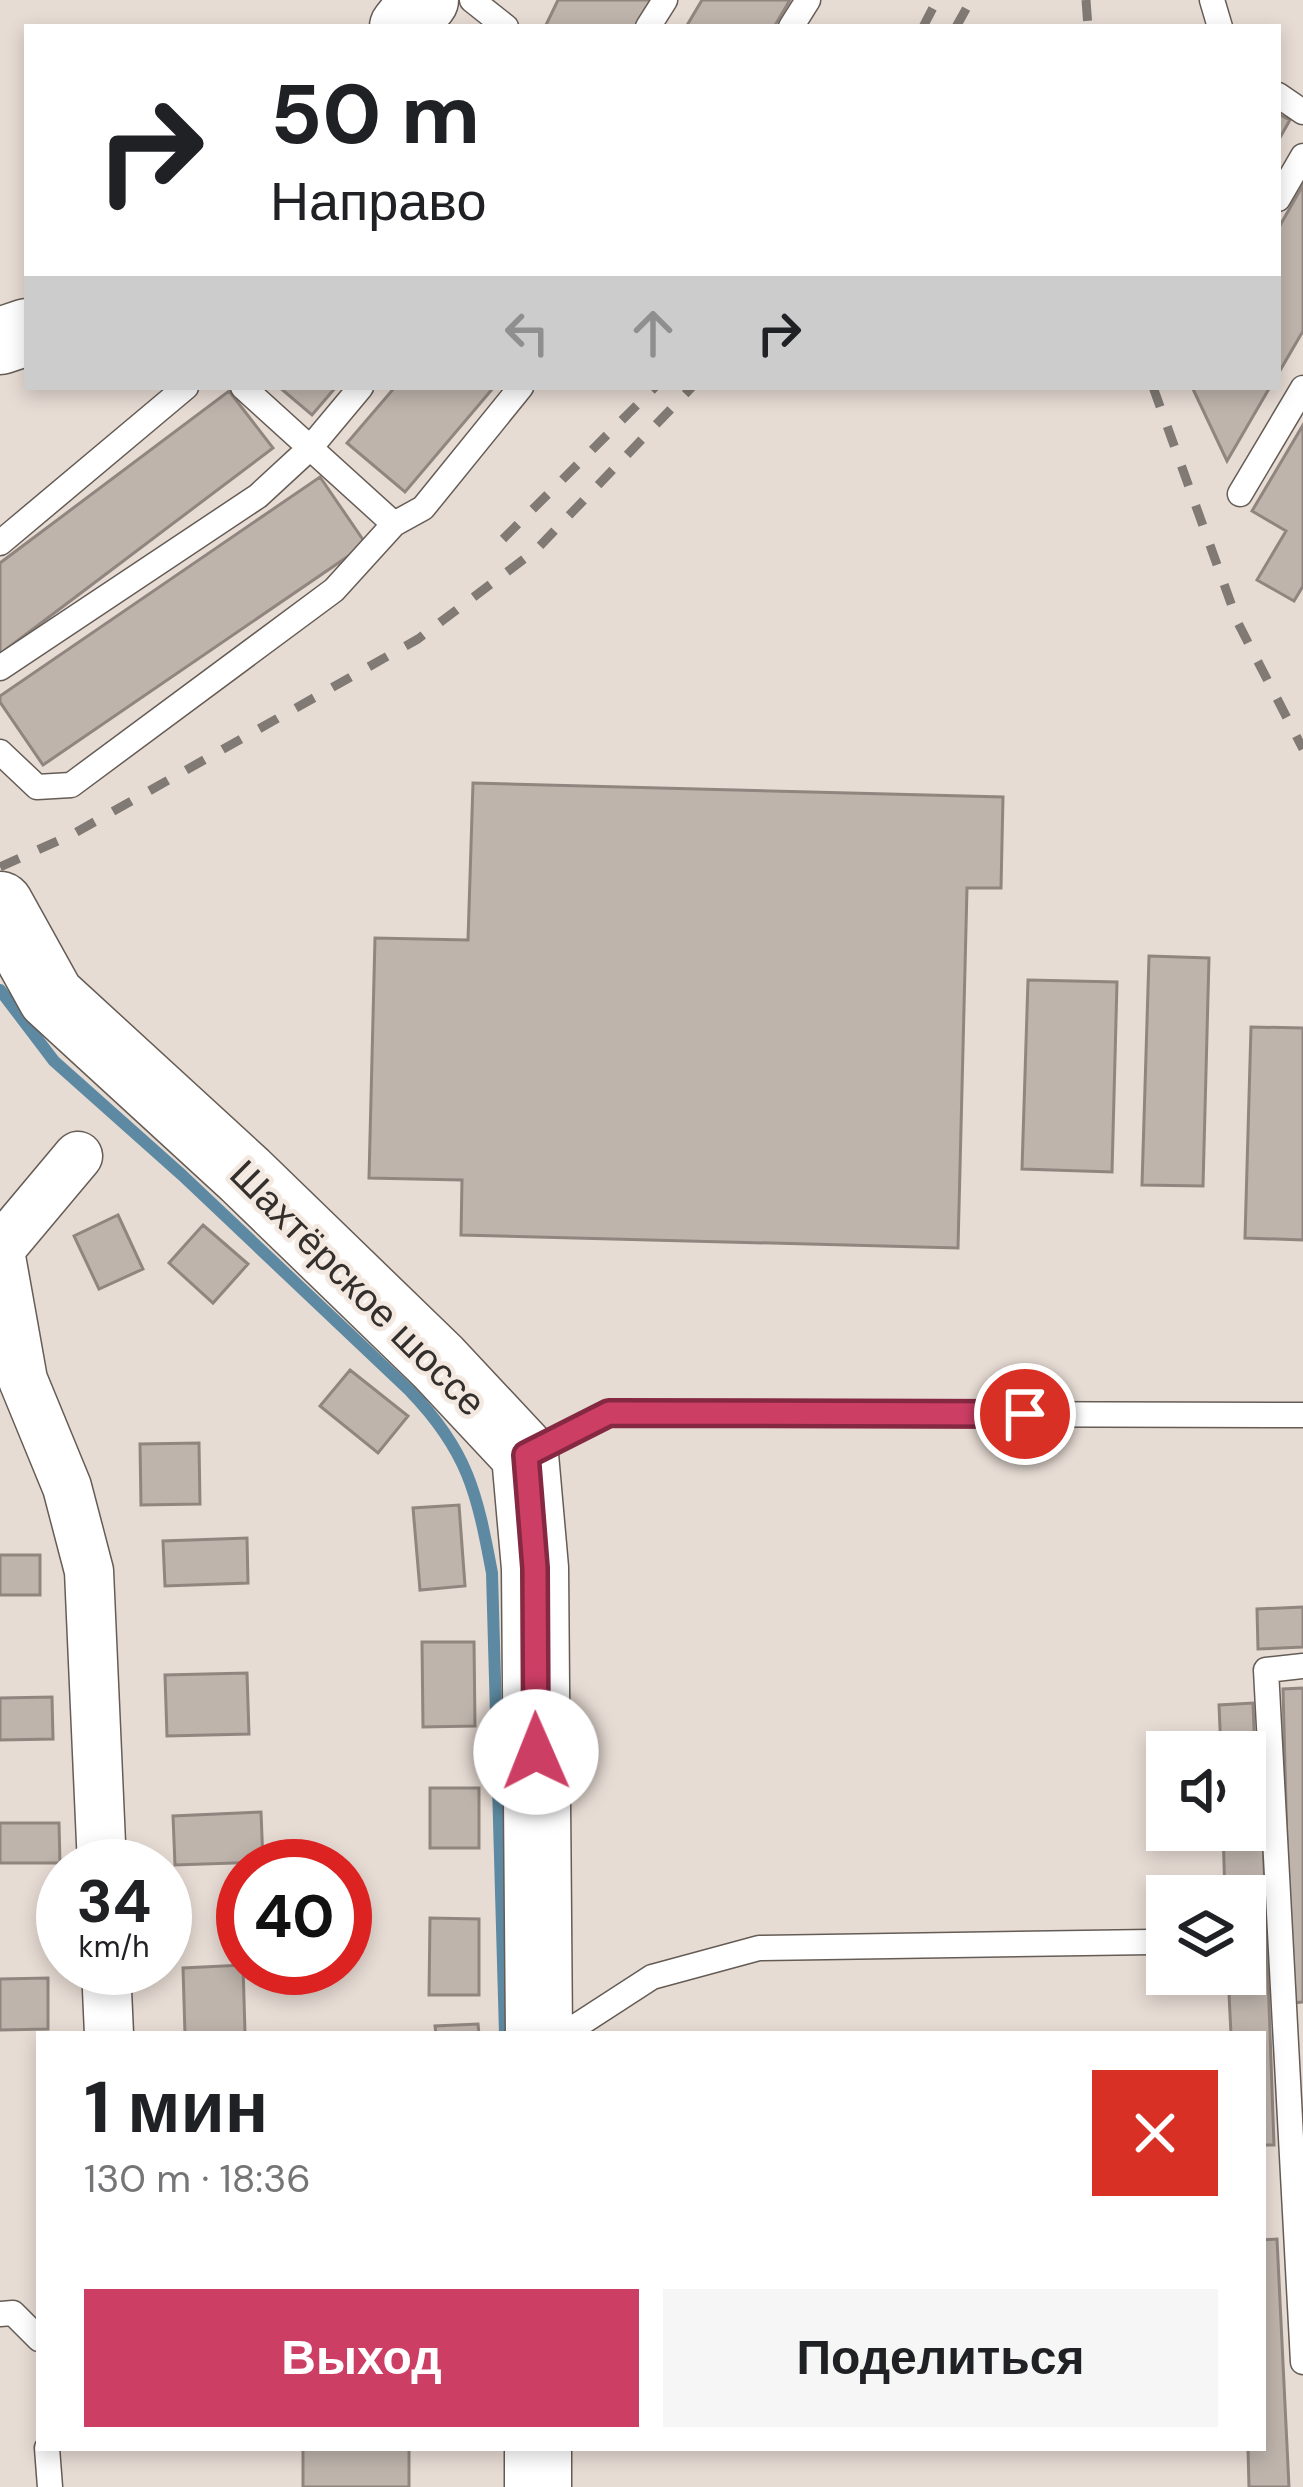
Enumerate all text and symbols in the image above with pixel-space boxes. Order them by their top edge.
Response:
text: 50 m [270,60,480,169]
icon: right [72,72,228,228]
text: Направо [270,166,486,237]
icon: left [494,300,560,366]
icon: ahead [620,300,686,366]
icon: right [746,300,812,366]
street label: Шахтёрское шоссе [219,1149,497,1427]
pin [974,1363,1076,1465]
icon: arrive [992,1381,1058,1447]
position arrow [473,1689,599,1815]
map controls [1146,1731,1266,1995]
button: sound [1146,1731,1266,1851]
speed limit sign: 40 [216,1839,372,1995]
text: 34 [76,1862,152,1941]
button: layers [1146,1875,1266,1995]
text: km/h [79,1927,149,1966]
text: 1 мин [84,2061,268,2154]
button: close [1092,2070,1218,2196]
text: 130 m · 18:36 [84,2153,311,2204]
button: Выход [84,2289,639,2427]
button: Поделиться [663,2289,1218,2427]

